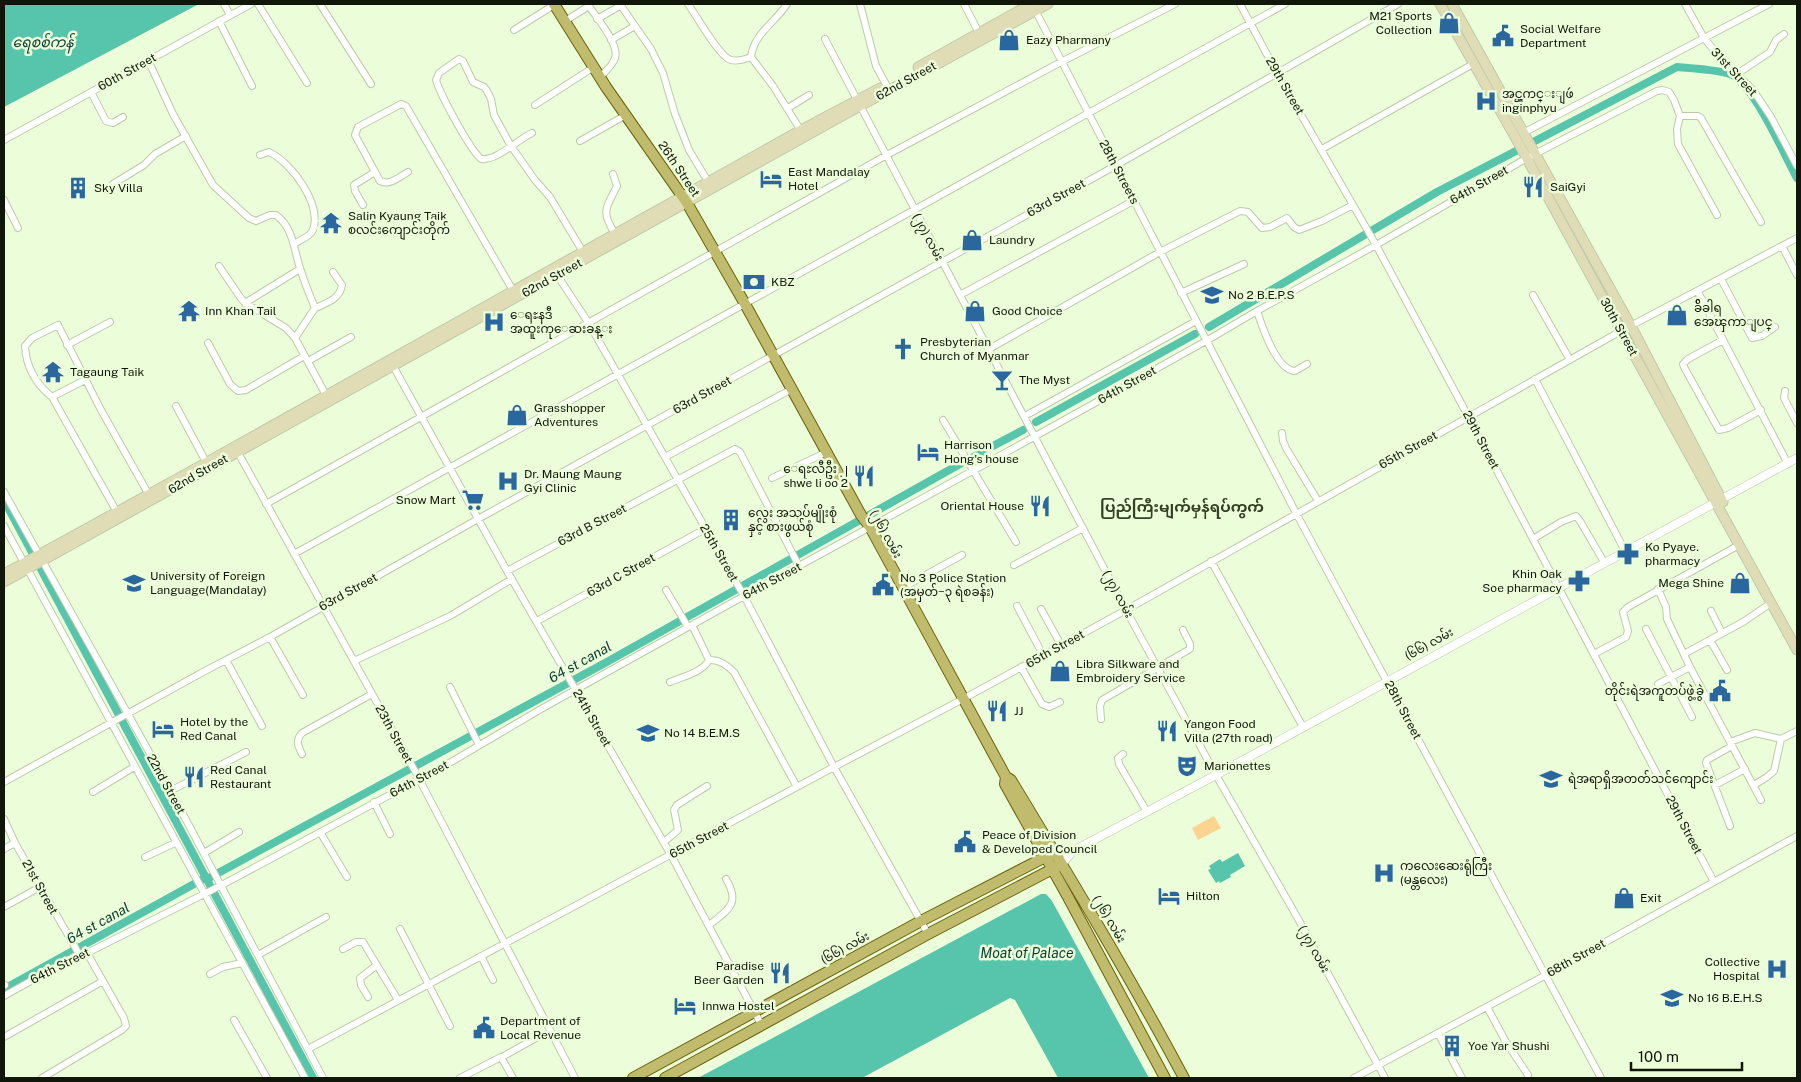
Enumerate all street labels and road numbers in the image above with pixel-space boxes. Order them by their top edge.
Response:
street label: 31st Street [1708,45,1760,99]
street label: 60th Street [95,50,159,94]
street label: 29th Street [1263,55,1307,118]
street label: 62nd Street [873,59,939,103]
street label: 26th Street [655,138,703,200]
street label: 28th Streets [1096,138,1142,206]
street label: 64th Street [1448,163,1511,207]
street label: 63rd Street [1024,176,1088,220]
street label: (၂၇) လမ်း [907,210,948,265]
street label: 62nd Street [519,256,585,300]
street label: 30th Street [1597,295,1641,359]
street label: 64th Street [1095,363,1159,407]
street label: 63rd Street [670,373,734,417]
street label: 29th Street [1460,408,1502,472]
street label: 65th Street [1376,428,1440,472]
street label: 62nd Street [166,451,231,497]
street label: 63rd B Street [555,501,629,549]
street label: (၂၆) လမ်း [864,507,907,562]
street label: 25th Street [697,522,741,585]
street label: 63rd C Street [584,550,658,600]
street label: 64th Street [740,560,804,602]
street label: (၂၇) လမ်း [1097,567,1138,622]
street label: 63rd Street [316,570,380,614]
street label: (၆၆) လမ်း [1401,623,1456,663]
street label: 65th Street [1023,627,1087,671]
street label: 28th Street [1382,678,1424,742]
street label: 24th Street [570,687,614,750]
street label: 23th Street [372,703,416,766]
street label: 22nd Street [144,752,188,817]
street label: 64th Street [387,758,451,800]
street label: 29th Street [1663,793,1705,857]
street label: 65th Street [667,818,731,861]
street label: 21st Street [19,857,61,917]
street label: (၂၆) လမ်း [1087,892,1130,947]
street label: (၂၇) လမ်း [1293,922,1334,977]
street label: (၆၆) လမ်း [817,927,872,967]
street label: 68th Street [1544,936,1608,980]
street label: 64th Street [28,945,92,987]

